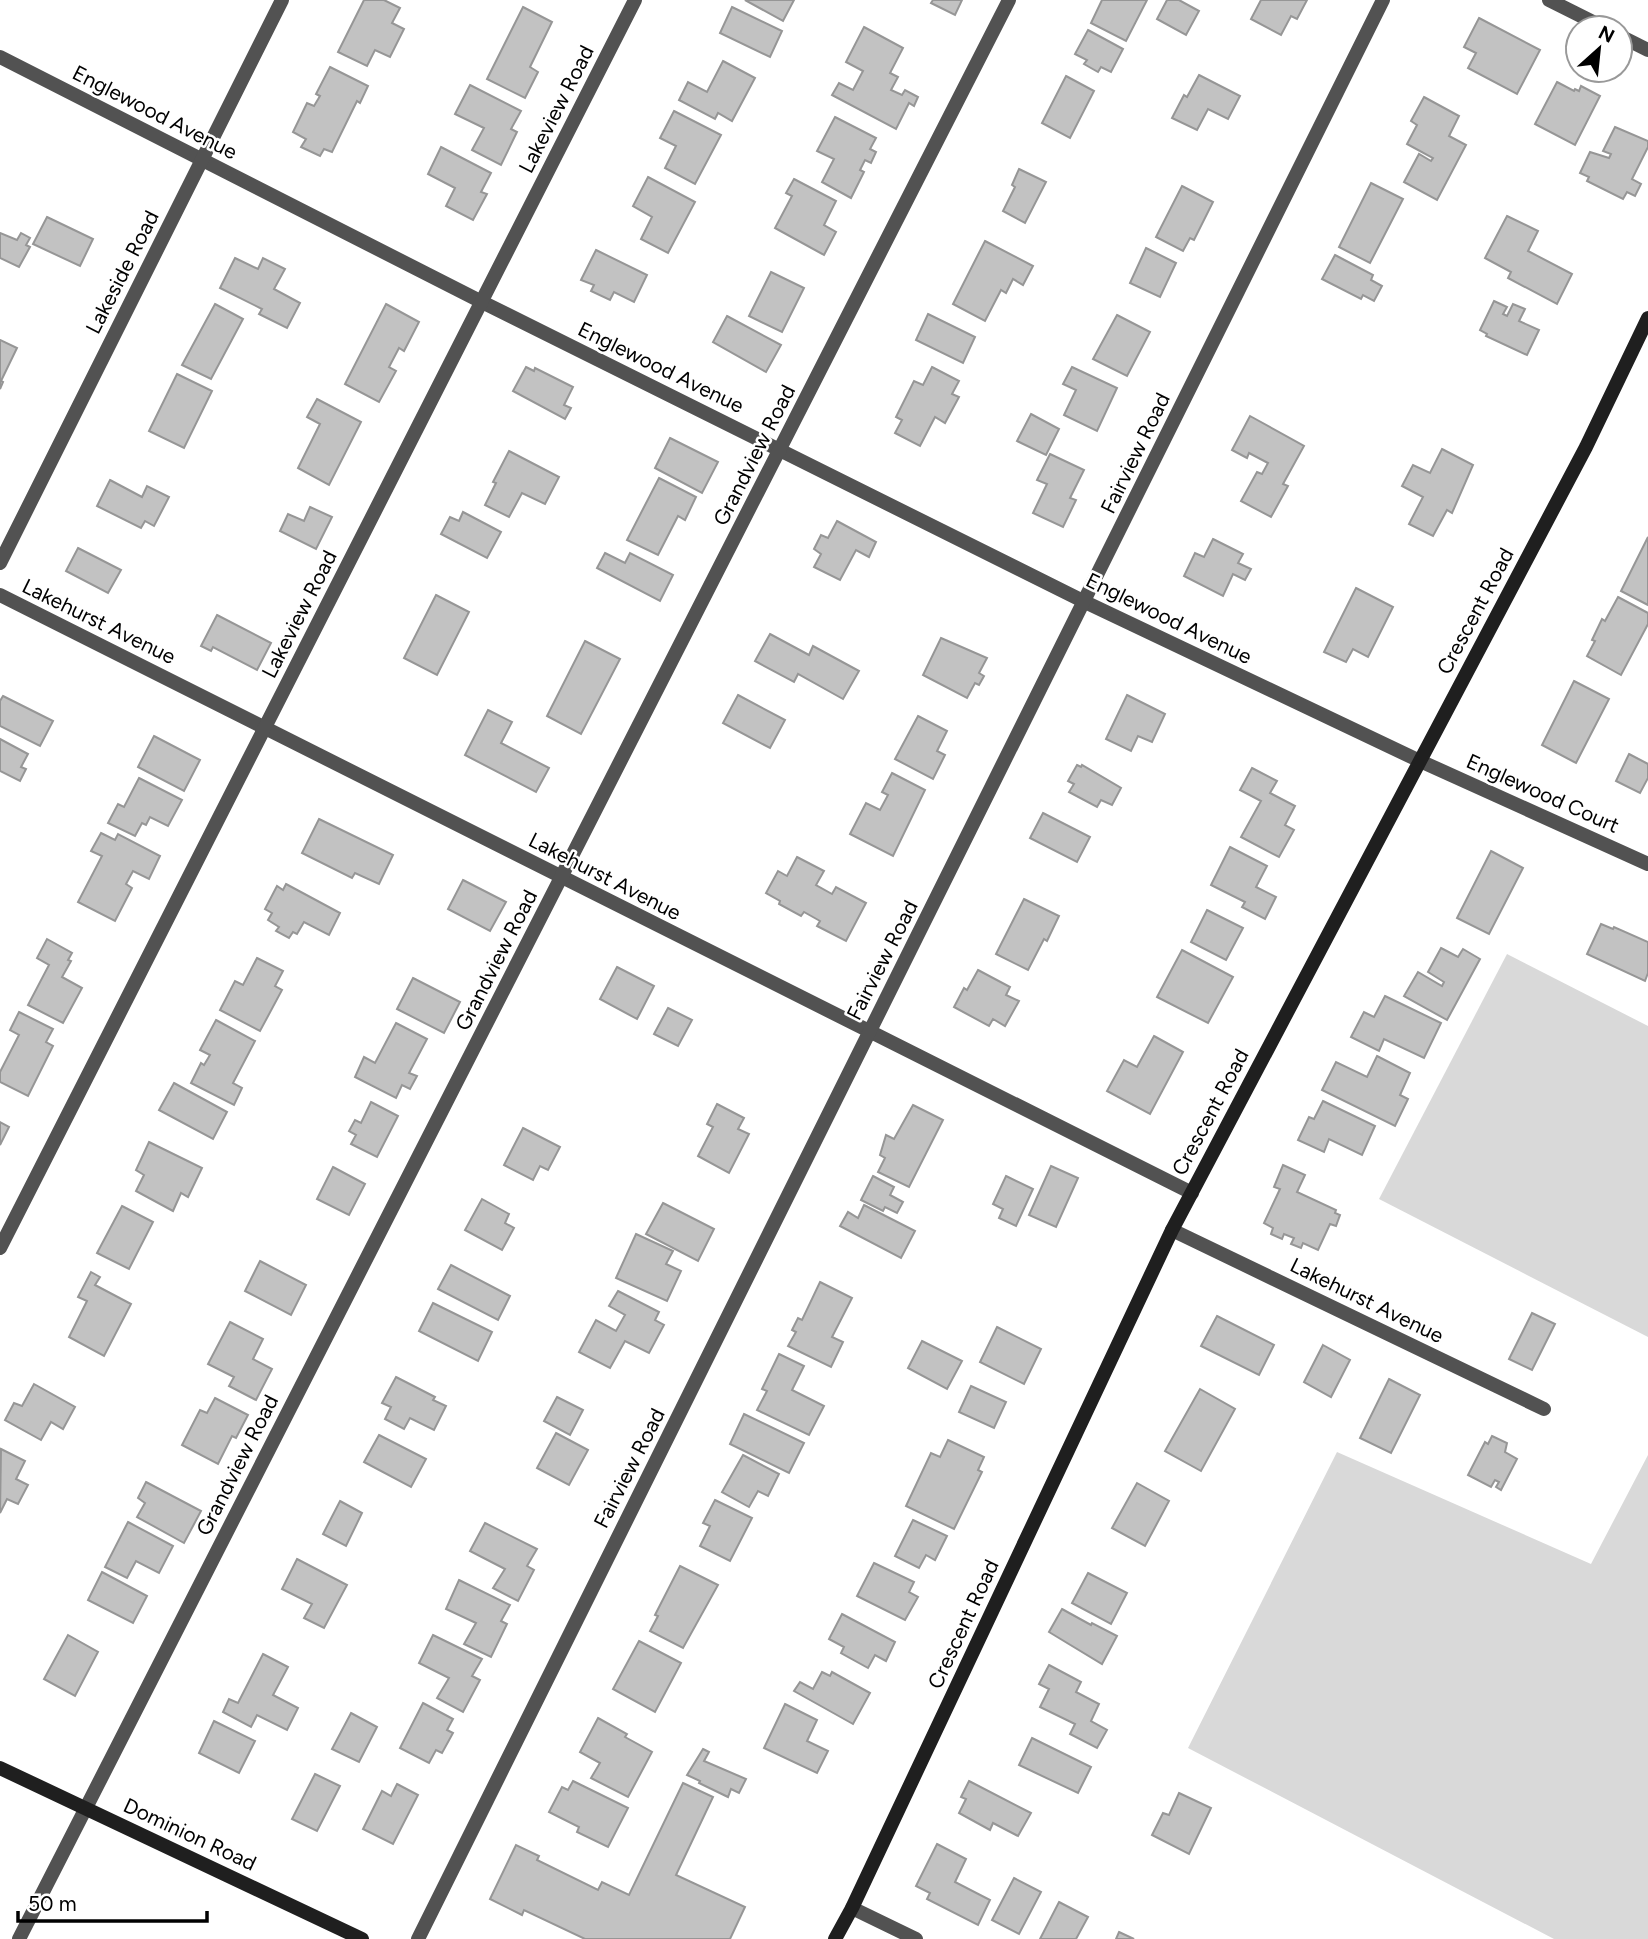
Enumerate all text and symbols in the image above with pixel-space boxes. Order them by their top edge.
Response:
north arrow [1564,14,1634,84]
text: N [1595,21,1618,48]
street label: Lakeview Road [513,41,599,177]
street label: Englewood Avenue [69,60,241,164]
street label: Lakeside Road [80,206,164,338]
street label: Englewood Avenue [574,316,748,418]
street label: Grandview Road [708,380,800,530]
street label: Fairview Road [1095,389,1175,517]
street label: Crescent Road [1431,544,1519,678]
street label: Lakeview Road [256,546,342,682]
street label: Englewood Avenue [1082,567,1256,669]
street label: Lakehurst Avenue [18,573,180,669]
street label: Englewood Court [1463,748,1623,838]
street label: Lakehurst Avenue [525,827,685,925]
street label: Grandview Road [450,885,542,1035]
street label: Fairview Road [841,896,923,1024]
street label: Crescent Road [1166,1045,1254,1179]
street label: Lakehurst Avenue [1286,1252,1448,1348]
street label: Grandview Road [191,1390,283,1540]
street label: Fairview Road [588,1404,670,1532]
street label: Crescent Road [922,1555,1004,1693]
street label: Dominion Road [120,1792,260,1876]
scale bar [18,1880,206,1924]
text: 50 m [28,1891,77,1916]

